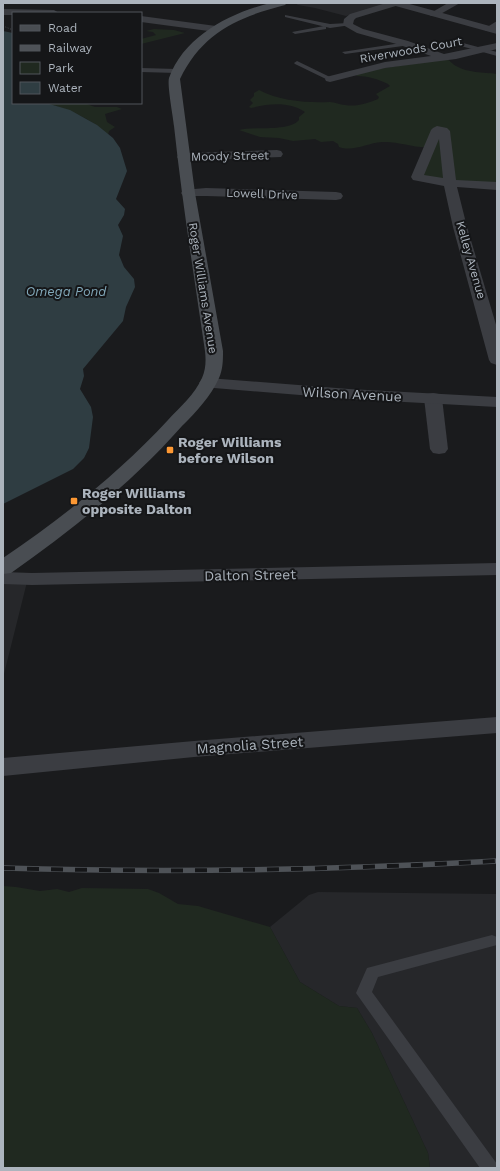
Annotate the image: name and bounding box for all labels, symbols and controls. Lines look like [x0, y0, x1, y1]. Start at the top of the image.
legend [12, 12, 142, 104]
text: Road [48, 21, 77, 35]
street label: Riverwoods Court [359, 34, 463, 66]
text: Railway [48, 41, 93, 55]
text: Park [48, 61, 74, 75]
text: Water [48, 81, 83, 95]
street label: Moody Street [191, 148, 269, 164]
street label: Lowell Drive [226, 186, 298, 202]
street label: Kelley Avenue [453, 220, 489, 301]
street label: Roger Williams Avenue [186, 221, 220, 355]
water label: Omega Pond [26, 284, 107, 299]
street label: Wilson Avenue [302, 383, 402, 405]
place label: Roger Williams before Wilson [178, 434, 282, 466]
marker: Roger Williams before Wilson [165, 445, 175, 455]
place label: Roger Williams opposite Dalton [82, 485, 192, 517]
marker: Roger Williams opposite Dalton [69, 496, 79, 506]
street label: Dalton Street [204, 566, 296, 584]
street label: Magnolia Street [196, 733, 304, 757]

